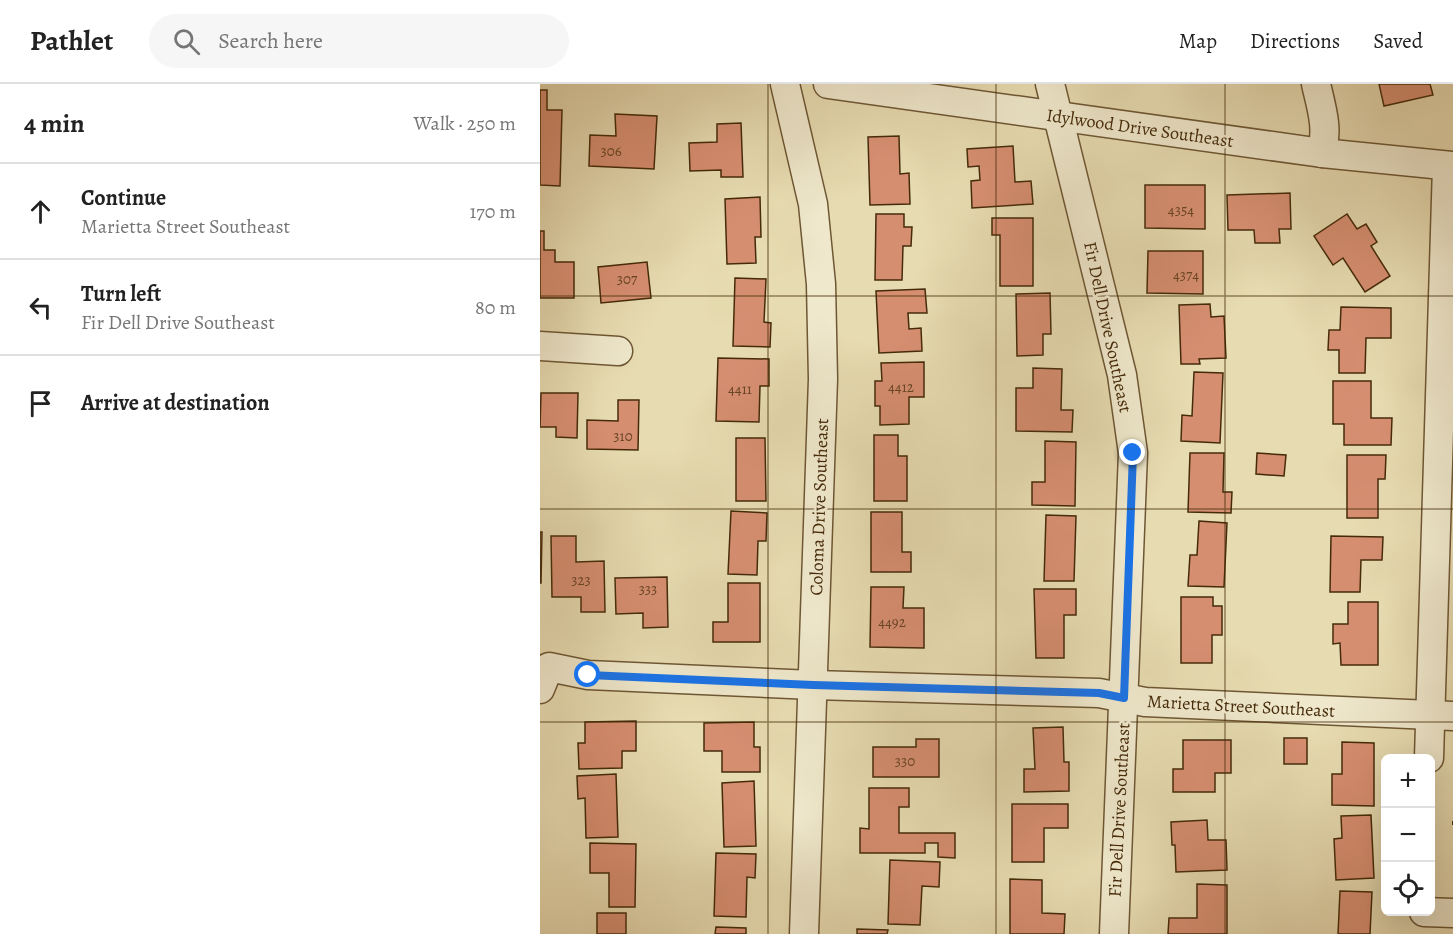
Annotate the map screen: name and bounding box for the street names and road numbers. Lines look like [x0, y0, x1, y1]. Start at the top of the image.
street label: Idylwood Drive Southeast [1045, 103, 1235, 153]
street label: Fir Dell Drive Southeast [1078, 239, 1138, 415]
street label: Coloma Drive Southeast [804, 418, 834, 596]
street label: Marietta Street Southeast [1146, 689, 1336, 723]
street label: Fir Dell Drive Southeast [1102, 722, 1136, 898]

